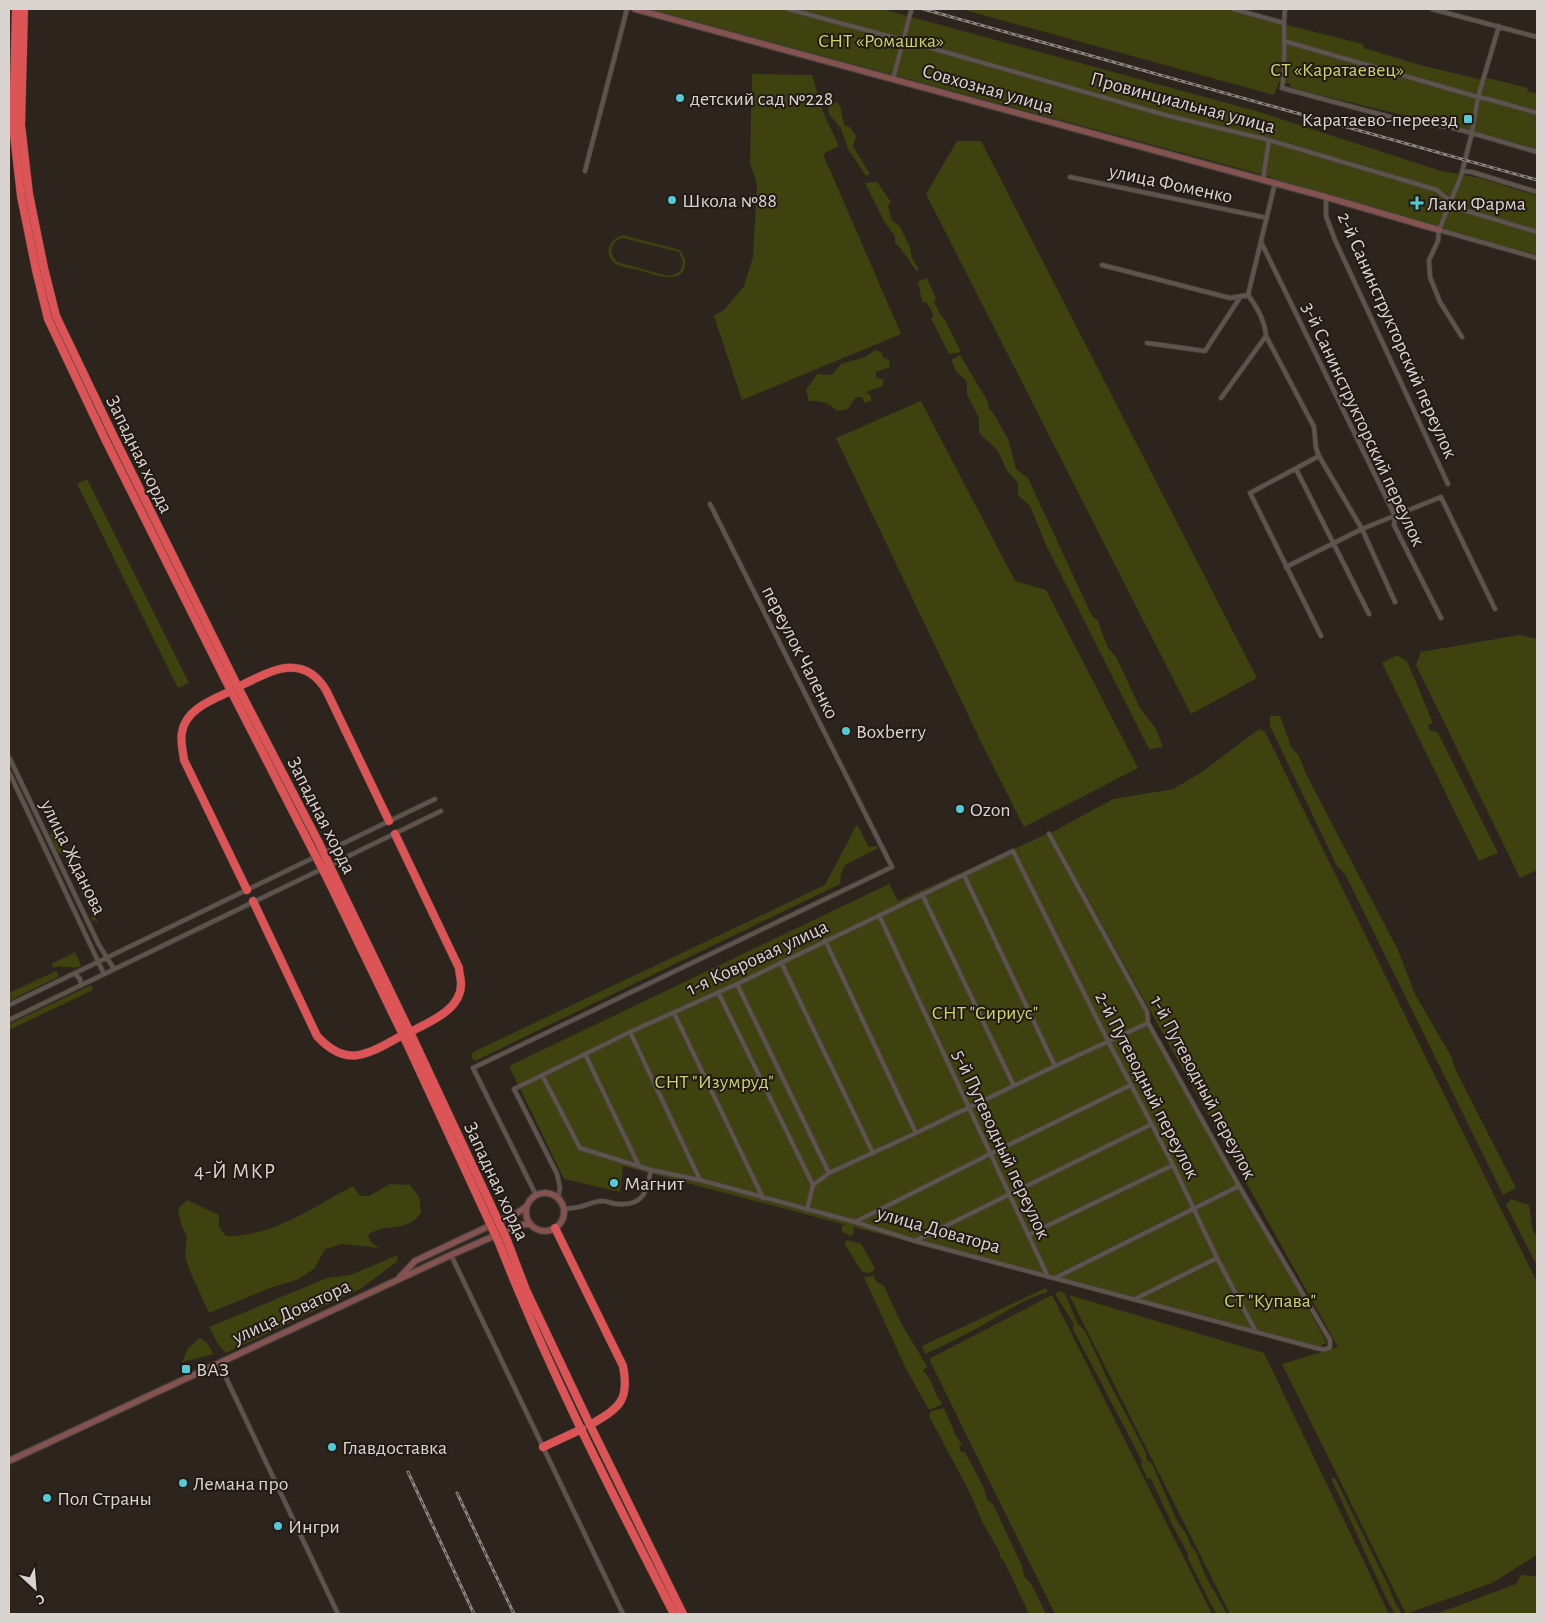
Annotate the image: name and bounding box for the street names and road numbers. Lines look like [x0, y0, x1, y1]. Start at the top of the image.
street label: Совхозная улица [920, 61, 1056, 117]
street label: Провинциальная улица [1088, 69, 1277, 137]
street label: улица Фоменко [1106, 161, 1234, 207]
street label: 2-й Санинструкторский переулок [1334, 209, 1461, 461]
street label: 3-й Санинструкторский переулок [1298, 300, 1428, 549]
street label: Западная хорда [102, 392, 176, 516]
street label: переулок Чаленко [758, 583, 842, 722]
street label: Западная хорда [283, 754, 359, 877]
street label: улица Жданова [36, 796, 110, 918]
street label: 1-я Ковровая улица [684, 916, 831, 999]
street label: 2-й Путеводный переулок [1091, 989, 1203, 1182]
street label: 1-й Путеводный переулок [1146, 992, 1260, 1182]
street label: 5-й Путеводный переулок [949, 1047, 1054, 1242]
street label: Западная хорда [460, 1119, 532, 1244]
street label: улица Доватора [874, 1203, 1003, 1257]
street label: улица Доватора [229, 1276, 353, 1348]

